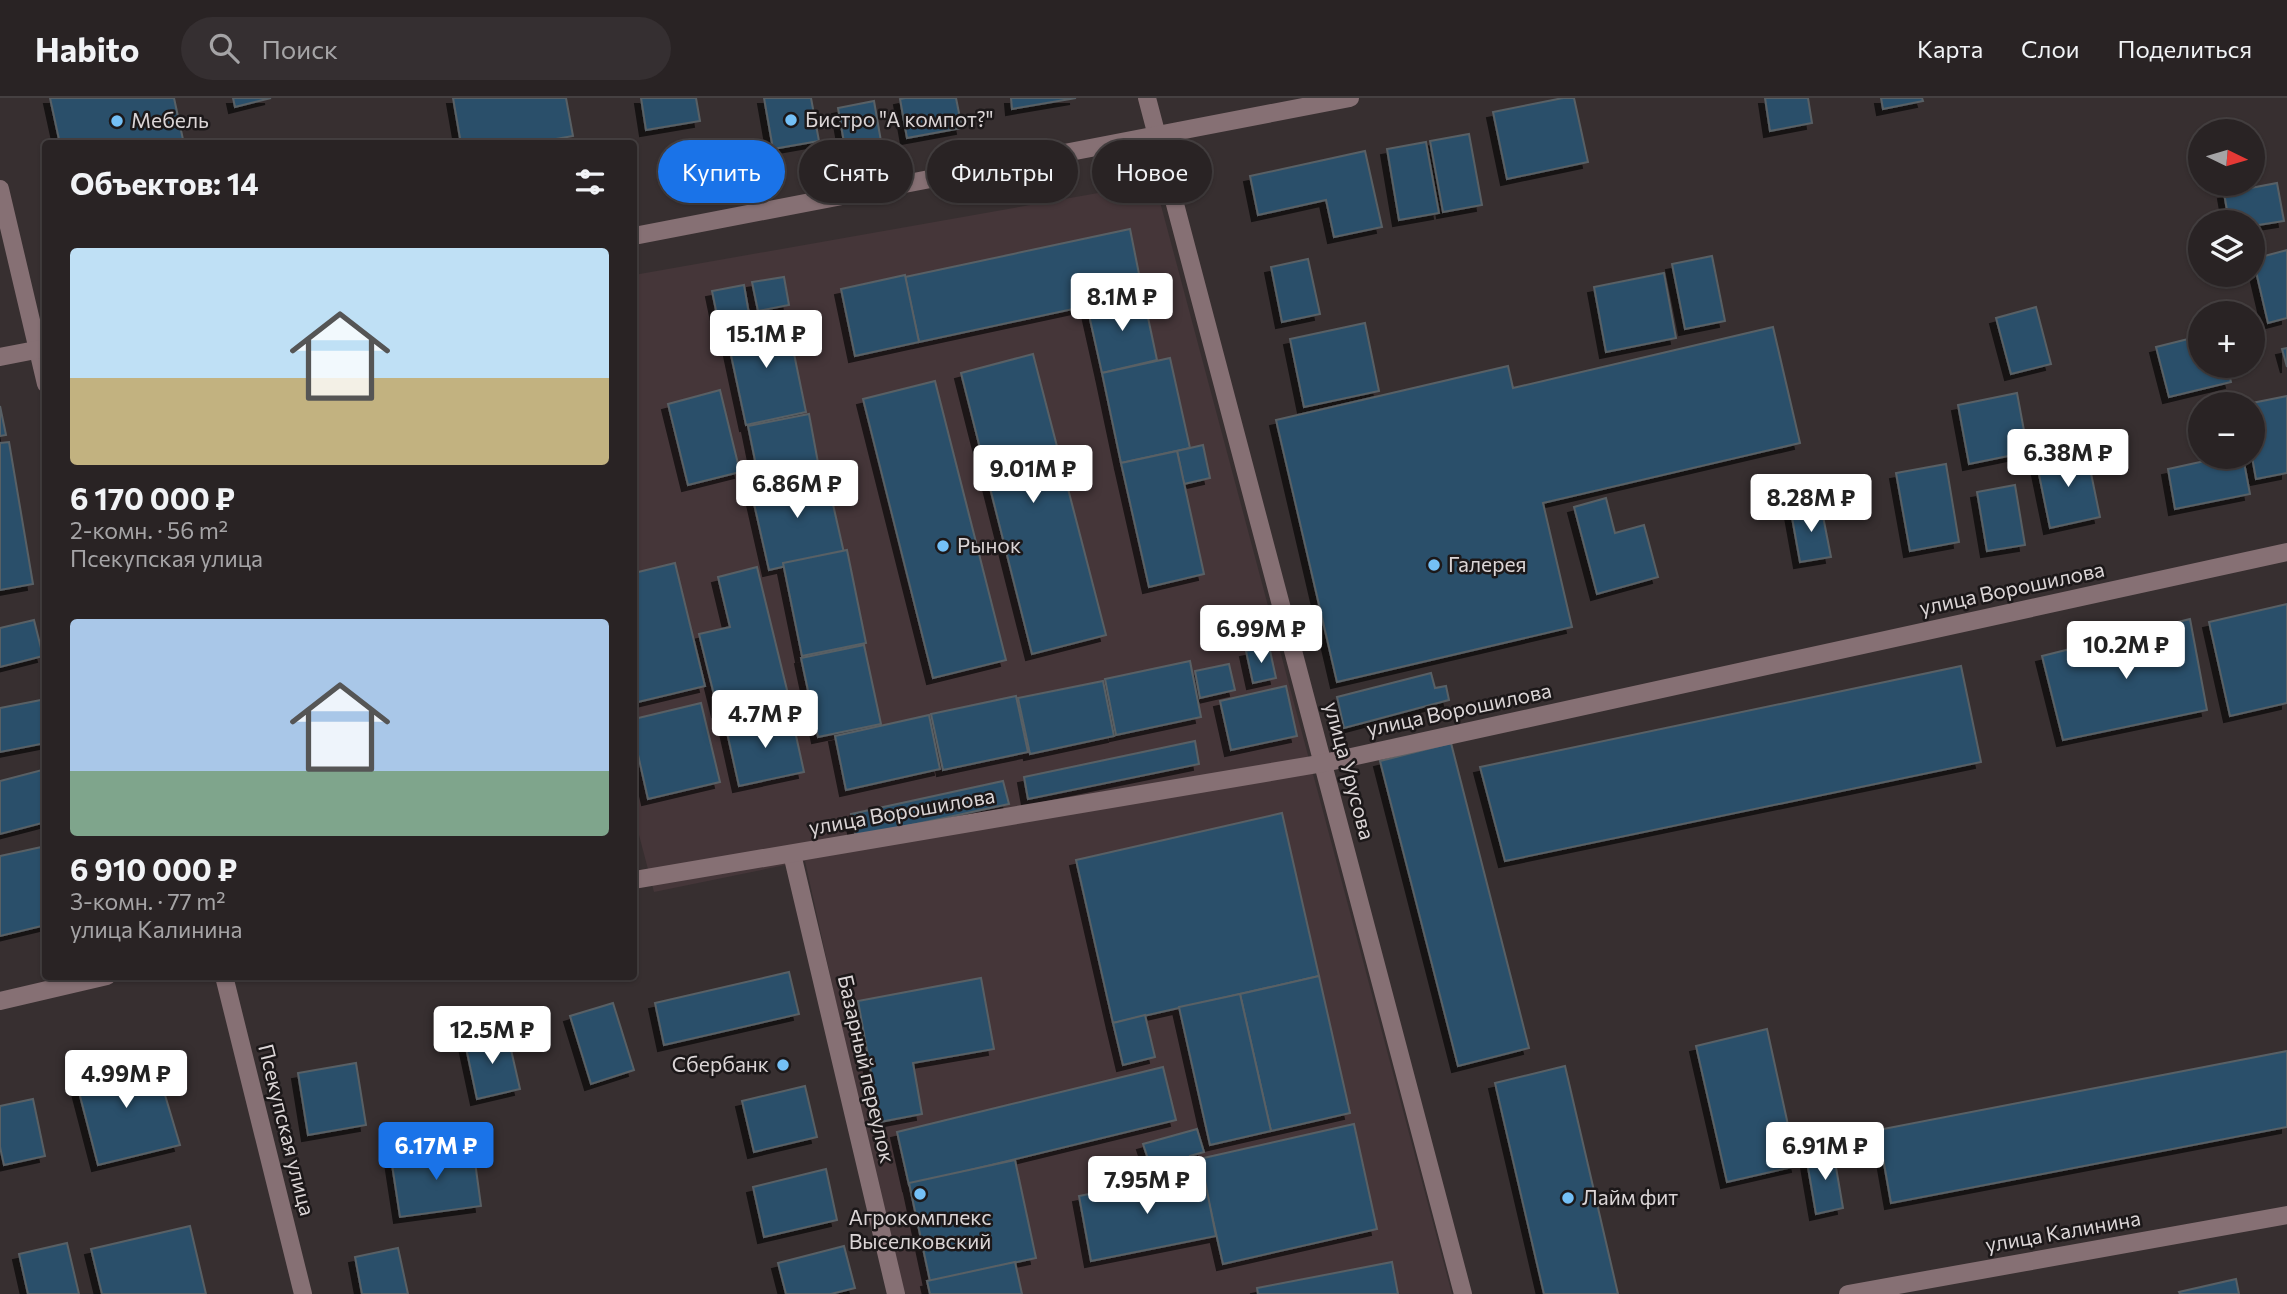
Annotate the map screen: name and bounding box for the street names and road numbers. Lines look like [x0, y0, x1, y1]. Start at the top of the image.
street label: улица Ворошилова [1917, 556, 2107, 619]
street label: улица Ворошилова [1364, 677, 1554, 740]
street label: улица Урусова [1320, 699, 1381, 842]
street label: улица Ворошилова [807, 782, 997, 839]
street label: Базарный переулок [834, 972, 901, 1165]
street label: Псекупская улица [254, 1041, 321, 1218]
street label: улица Калинина [1983, 1205, 2142, 1257]

